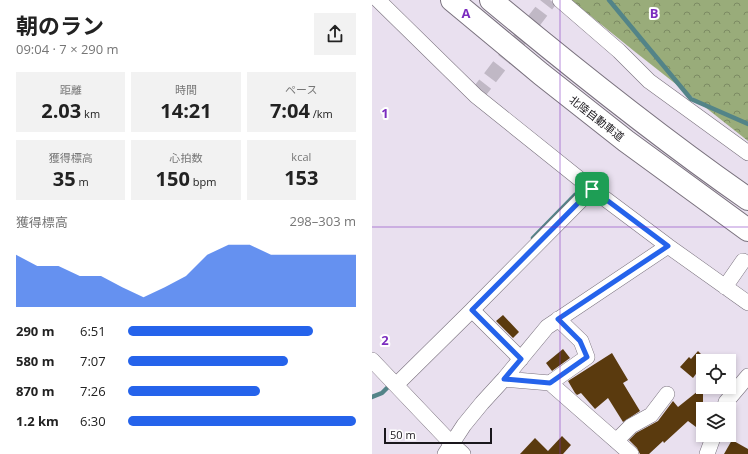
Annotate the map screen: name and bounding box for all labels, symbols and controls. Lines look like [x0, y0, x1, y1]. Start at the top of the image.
text: A [462, 4, 471, 22]
text: B [650, 4, 659, 22]
text: 朝のラン [16, 10, 104, 40]
button: share [314, 13, 356, 55]
text: 09:04 · 7 × 290 m [16, 40, 119, 58]
text: 距離 [60, 82, 82, 97]
text: 時間 [175, 82, 197, 97]
text: ペース [285, 82, 318, 97]
street label: 北陸自動車道 [566, 92, 628, 144]
text: 2.03 [41, 97, 81, 124]
text: 14:21 [160, 97, 212, 124]
text: 7:04 [270, 97, 310, 124]
text: 1 [381, 104, 389, 122]
text: km [81, 106, 100, 121]
text: /km [310, 106, 333, 121]
text: kcal [291, 149, 311, 164]
text: 獲得標高 [49, 150, 93, 165]
text: 心拍数 [169, 150, 202, 165]
text: 153 [284, 164, 318, 191]
text: 35 [53, 165, 76, 192]
text: 150 [156, 165, 190, 192]
pin [575, 172, 609, 206]
text: m [76, 174, 89, 189]
text: bpm [190, 174, 216, 189]
icon: arrive [581, 178, 603, 200]
text: 298–303 m [289, 212, 356, 230]
text: 獲得標高 [16, 213, 68, 231]
text: 290 m [16, 322, 54, 340]
text: 6:51 [80, 322, 106, 340]
text: 2 [381, 331, 389, 349]
text: 580 m [16, 352, 54, 370]
text: 7:07 [80, 352, 106, 370]
map controls [696, 354, 736, 442]
button: locate [696, 354, 736, 394]
text: 870 m [16, 382, 54, 400]
text: 7:26 [80, 382, 106, 400]
button: layers [696, 402, 736, 442]
text: 1.2 km [16, 412, 59, 430]
text: 6:30 [80, 412, 106, 430]
scale bar [384, 426, 492, 445]
text: 50 m [390, 427, 416, 442]

